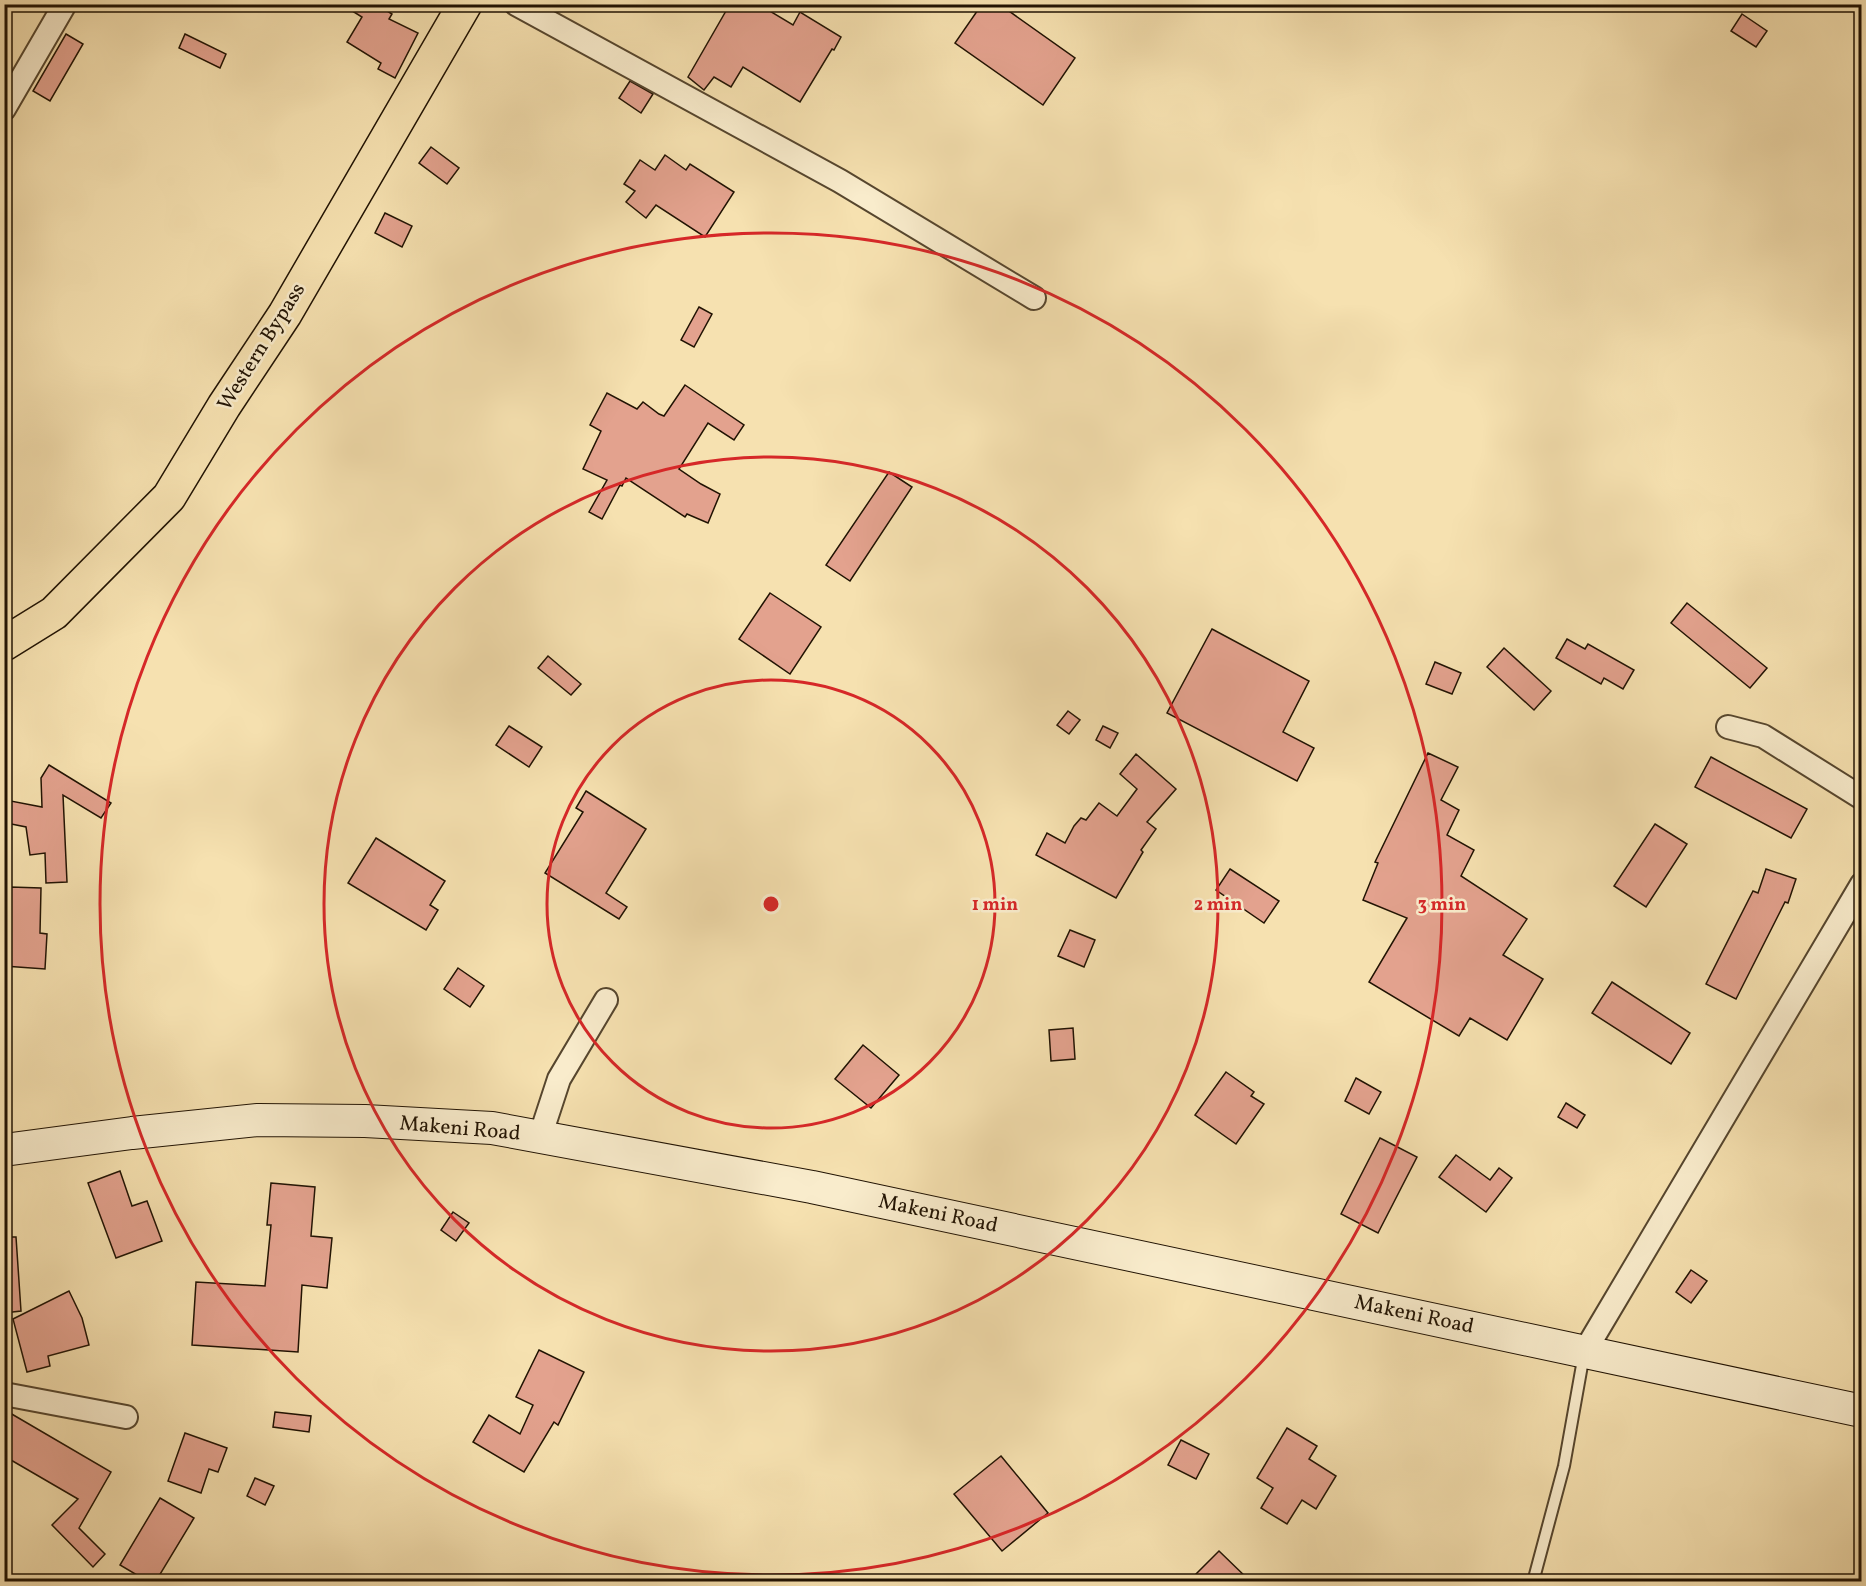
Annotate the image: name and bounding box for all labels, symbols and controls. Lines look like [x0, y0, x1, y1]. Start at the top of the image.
street label: Western Bypass [211, 277, 313, 417]
text: 1 min [972, 893, 1018, 918]
text: 2 min [1194, 893, 1242, 918]
text: 3 min [1418, 893, 1466, 918]
centre of rings [761, 894, 781, 914]
street label: Makeni Road [398, 1109, 522, 1149]
street label: Makeni Road [876, 1187, 1000, 1241]
street label: Makeni Road [1352, 1288, 1476, 1342]

